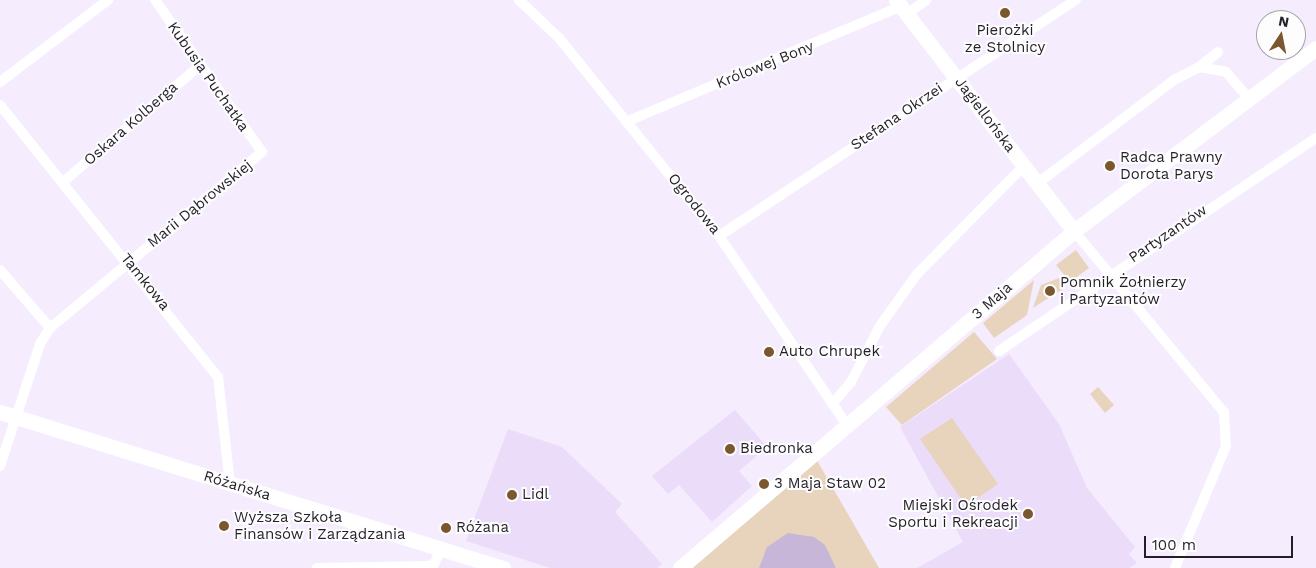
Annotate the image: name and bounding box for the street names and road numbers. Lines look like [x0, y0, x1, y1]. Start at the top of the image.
street label: Kubusia Puchatka [163, 18, 253, 136]
street label: Królowej Bony [714, 37, 816, 93]
street label: Jagiellońska [951, 74, 1019, 156]
street label: Oskara Kolberga [80, 78, 182, 170]
street label: Stefana Okrzei [847, 79, 947, 155]
street label: Marii Dąbrowskiej [144, 156, 256, 252]
street label: Ogrodowa [664, 170, 724, 238]
street label: Partyzantów [1125, 201, 1211, 267]
street label: Tamkowa [117, 250, 173, 314]
street label: 3 Maja [968, 279, 1016, 323]
street label: Różańska [201, 467, 273, 505]

